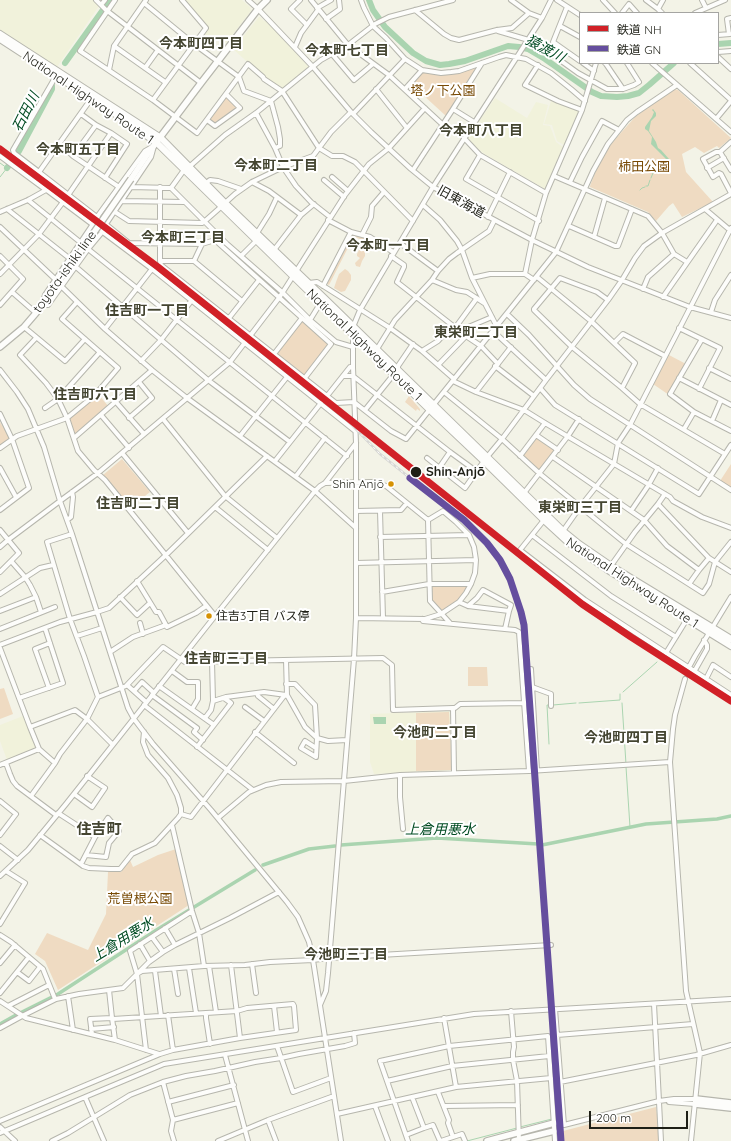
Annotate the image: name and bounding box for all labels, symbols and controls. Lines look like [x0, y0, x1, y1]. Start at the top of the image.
legend [579, 12, 719, 64]
text: 鉄道 NH [617, 22, 662, 37]
water label: 猿渡川 [523, 32, 567, 66]
district label: 今本町四丁目 [159, 36, 243, 52]
text: 鉄道 GN [617, 42, 661, 57]
district label: 今本町七丁目 [305, 43, 389, 59]
street label: National Highway Route 1 [20, 48, 156, 148]
park label: 塔ノ下公園 [411, 83, 475, 99]
water label: 石田川 [9, 89, 43, 135]
district label: 今本町八丁目 [439, 123, 523, 139]
district label: 今本町五丁目 [36, 142, 120, 158]
district label: 今本町二丁目 [234, 158, 318, 174]
park label: 柿田公園 [618, 159, 670, 175]
street label: 旧東海道 [434, 183, 488, 221]
street label: toyota-ishiki line [30, 228, 100, 316]
district label: 今本町三丁目 [141, 230, 225, 246]
district label: 今本町一丁目 [346, 238, 430, 254]
street label: National Highway Route 1 [303, 286, 425, 404]
district label: 住吉町一丁目 [105, 303, 189, 319]
district label: 東栄町二丁目 [434, 325, 518, 341]
district label: 住吉町六丁目 [53, 387, 137, 403]
place label: Shin-Anjō [426, 464, 485, 480]
marker: Shin-Anjō [409, 465, 423, 479]
place label: Shin Anjō [332, 477, 384, 491]
marker: Shin Anjō [386, 479, 396, 489]
district label: 住吉町二丁目 [96, 496, 180, 512]
district label: 東栄町三丁目 [538, 500, 622, 516]
street label: National Highway Route 1 [563, 534, 701, 632]
place label: 住吉3丁目 バス停 [216, 609, 310, 623]
marker: 住吉3丁目 バス停 [204, 611, 214, 621]
district label: 住吉町三丁目 [184, 651, 268, 667]
district label: 今池町二丁目 [393, 725, 477, 741]
district label: 今池町四丁目 [584, 730, 668, 746]
district label: 住吉町 [77, 820, 121, 838]
water label: 上倉用悪水 [405, 822, 475, 838]
park label: 荒曽根公園 [108, 891, 172, 907]
water label: 上倉用悪水 [89, 914, 157, 966]
district label: 今池町三丁目 [304, 947, 388, 963]
scale bar [591, 1103, 690, 1129]
text: 200 m [596, 1110, 631, 1125]

